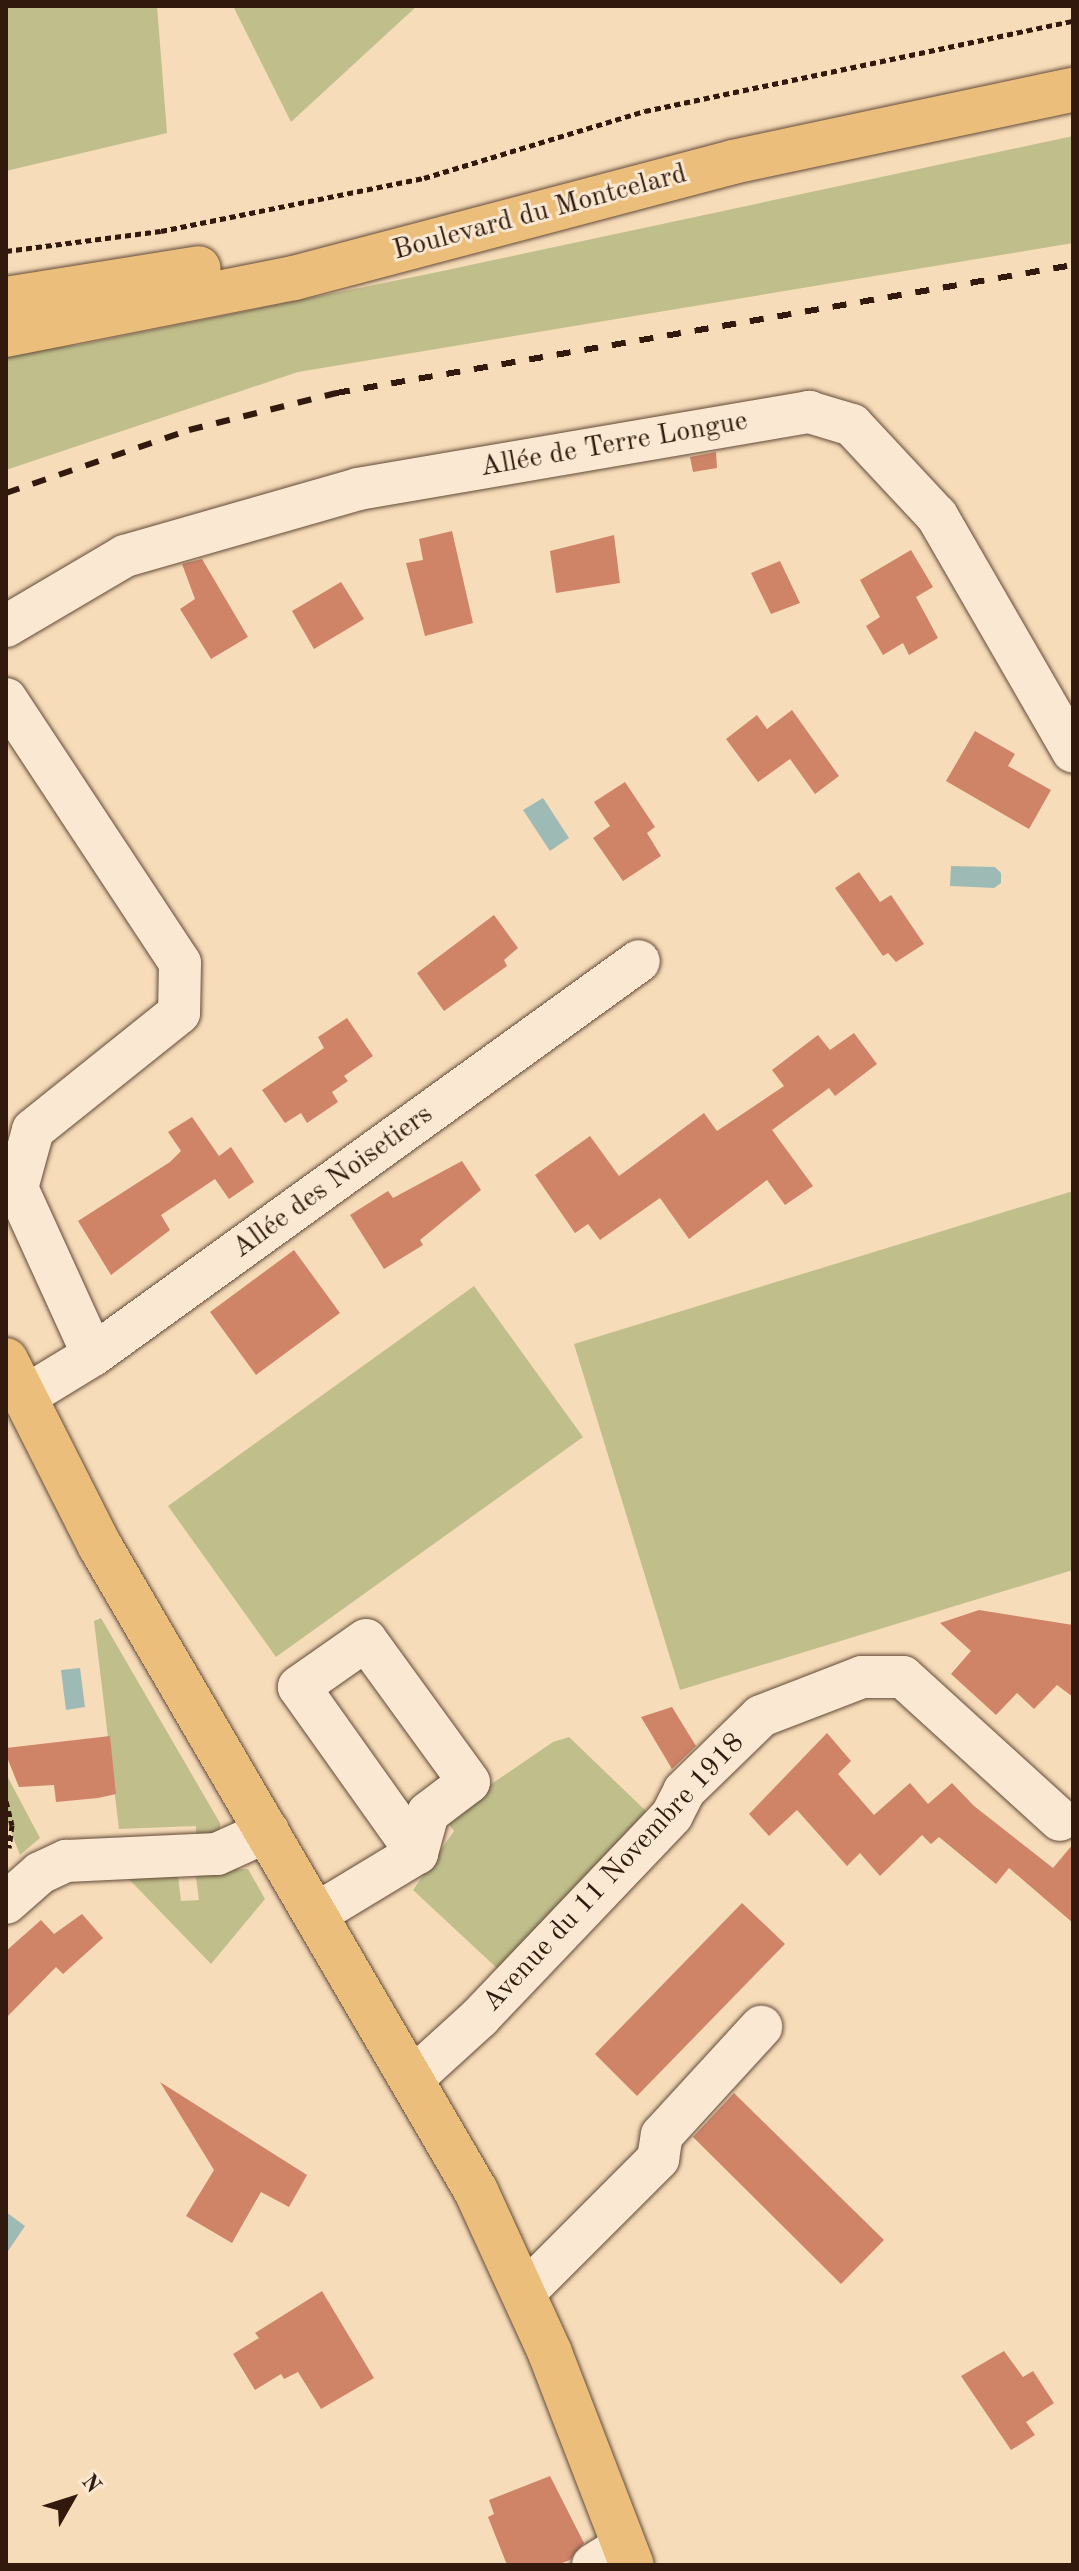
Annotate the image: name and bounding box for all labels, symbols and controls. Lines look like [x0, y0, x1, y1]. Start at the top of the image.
street label: Boulevard du Montcelard [390, 158, 690, 268]
street label: Allée de Terre Longue [478, 405, 750, 485]
street label: Allée des Noisetiers [226, 1098, 440, 1266]
street label: Avenue du 11 Novembre 1918 [476, 1727, 752, 2019]
north arrow [32, 2459, 112, 2539]
text: N [77, 2470, 104, 2497]

